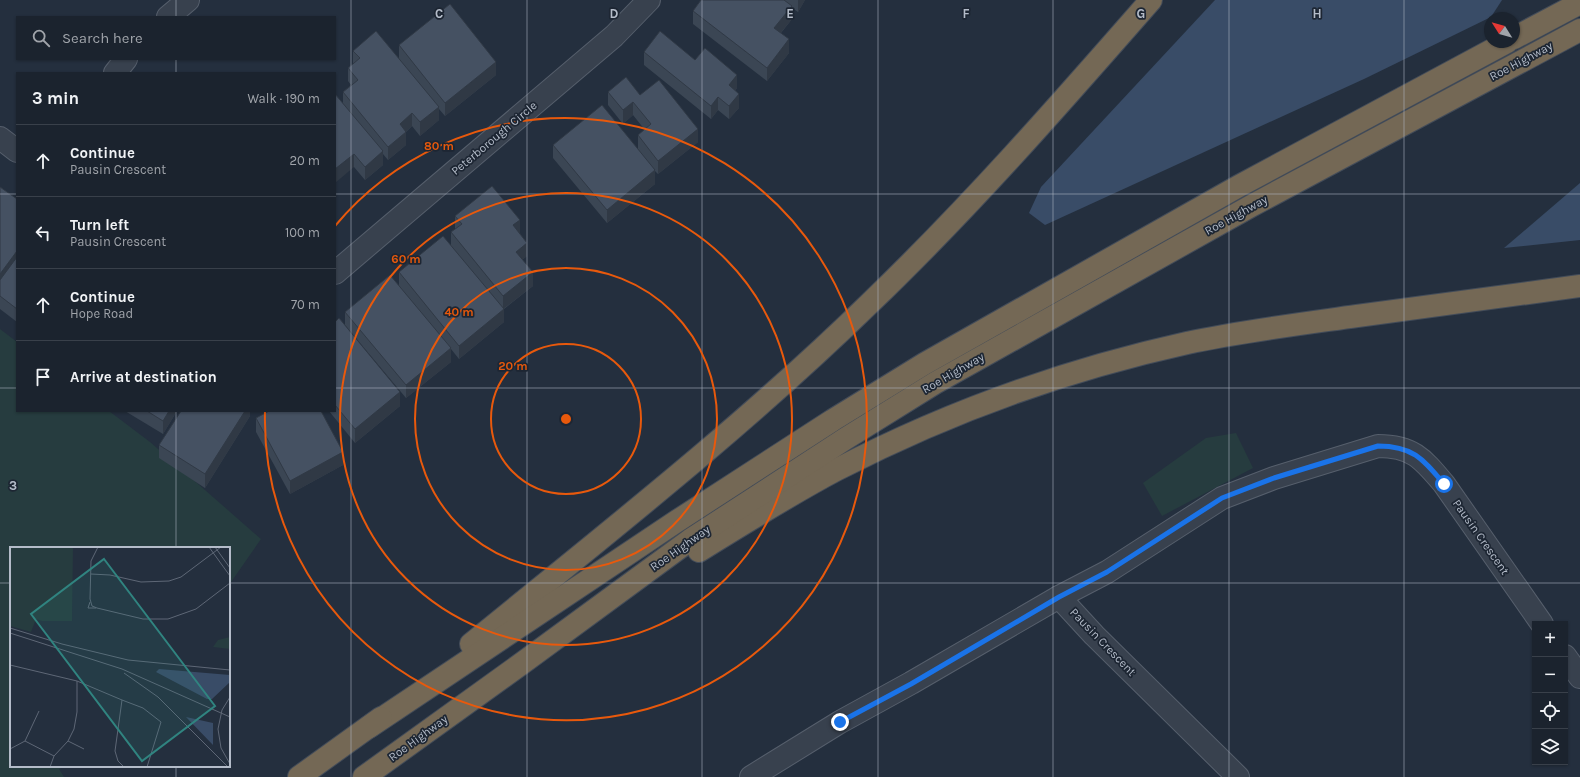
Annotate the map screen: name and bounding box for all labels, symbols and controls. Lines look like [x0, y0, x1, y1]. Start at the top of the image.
text: C [435, 6, 443, 21]
text: D [610, 6, 619, 21]
text: E [786, 6, 794, 21]
text: F [962, 6, 970, 21]
text: G [1137, 6, 1145, 21]
text: H [1312, 6, 1322, 21]
north arrow [1484, 12, 1520, 48]
search box [16, 16, 336, 60]
icon: search [30, 27, 52, 49]
text: Search here [62, 29, 143, 47]
street label: Roe Highway [1487, 38, 1555, 83]
text: 3 min [32, 88, 79, 108]
text: Walk · 190 m [247, 91, 320, 106]
street label: Peterborough Circle [448, 98, 540, 178]
text: 80 m [424, 139, 454, 153]
text: Continue [70, 144, 135, 162]
icon: ahead [32, 150, 54, 172]
text: 20 m [290, 153, 320, 168]
text: Pausin Crescent [70, 162, 166, 177]
street label: Roe Highway [1202, 192, 1270, 238]
text: Turn left [70, 216, 129, 234]
icon: left [32, 222, 54, 244]
text: 100 m [285, 225, 320, 240]
text: Pausin Crescent [70, 234, 166, 249]
text: 60 m [391, 252, 421, 266]
text: Continue [70, 288, 135, 306]
icon: ahead [32, 294, 54, 316]
text: 70 m [291, 297, 320, 312]
text: 40 m [444, 305, 474, 319]
text: Hope Road [70, 306, 133, 321]
street label: Roe Highway [919, 349, 987, 396]
text: 20 m [498, 359, 528, 373]
icon: arrive [32, 366, 54, 388]
text: Arrive at destination [70, 368, 217, 386]
centre of rings [559, 412, 573, 426]
route start [1435, 475, 1453, 493]
text: 3 [9, 478, 17, 493]
street label: Pausin Crescent [1450, 497, 1512, 578]
street label: Roe Highway [648, 522, 713, 574]
inset map [10, 547, 230, 767]
street label: Pausin Crescent [1067, 605, 1139, 679]
map controls [1532, 621, 1568, 765]
button: + [1532, 621, 1568, 657]
button: − [1532, 657, 1568, 693]
button: locate [1532, 693, 1568, 729]
street label: Roe Highway [386, 712, 451, 764]
route end [831, 713, 849, 731]
button: layers [1532, 729, 1568, 765]

